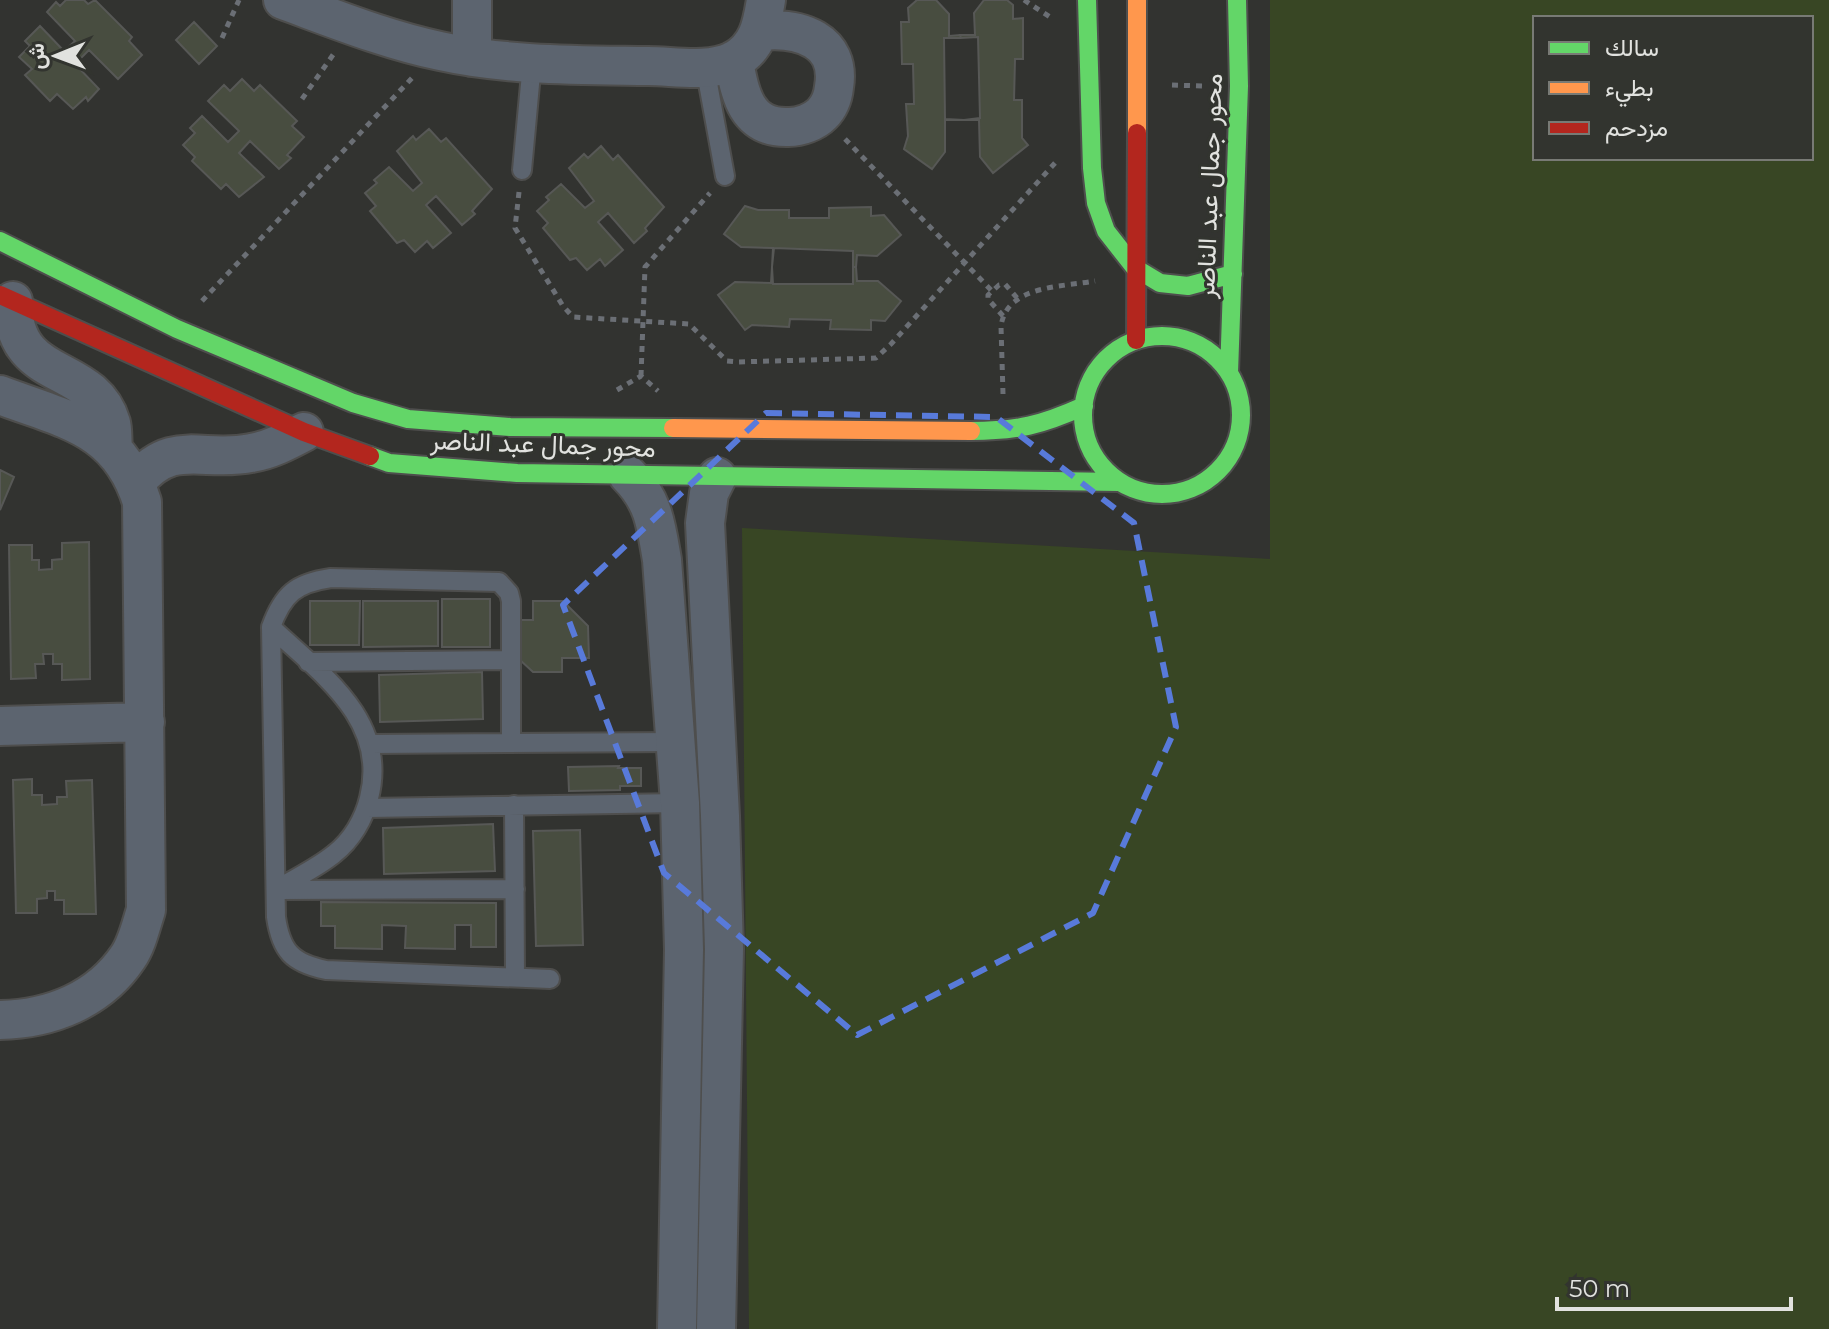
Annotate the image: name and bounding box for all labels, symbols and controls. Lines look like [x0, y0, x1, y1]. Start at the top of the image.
north arrow [16, 16, 96, 96]
legend [1533, 16, 1813, 160]
text: سالك [1605, 33, 1659, 62]
text: ش [23, 43, 50, 70]
street label: محور جمال عبد الناصر [1189, 73, 1229, 300]
text: بطيء [1605, 73, 1654, 107]
text: مزدحم [1605, 113, 1668, 144]
street label: محور جمال عبد الناصر [429, 424, 656, 464]
scale bar [1557, 1261, 1791, 1311]
text: 50 m [1569, 1274, 1630, 1303]

